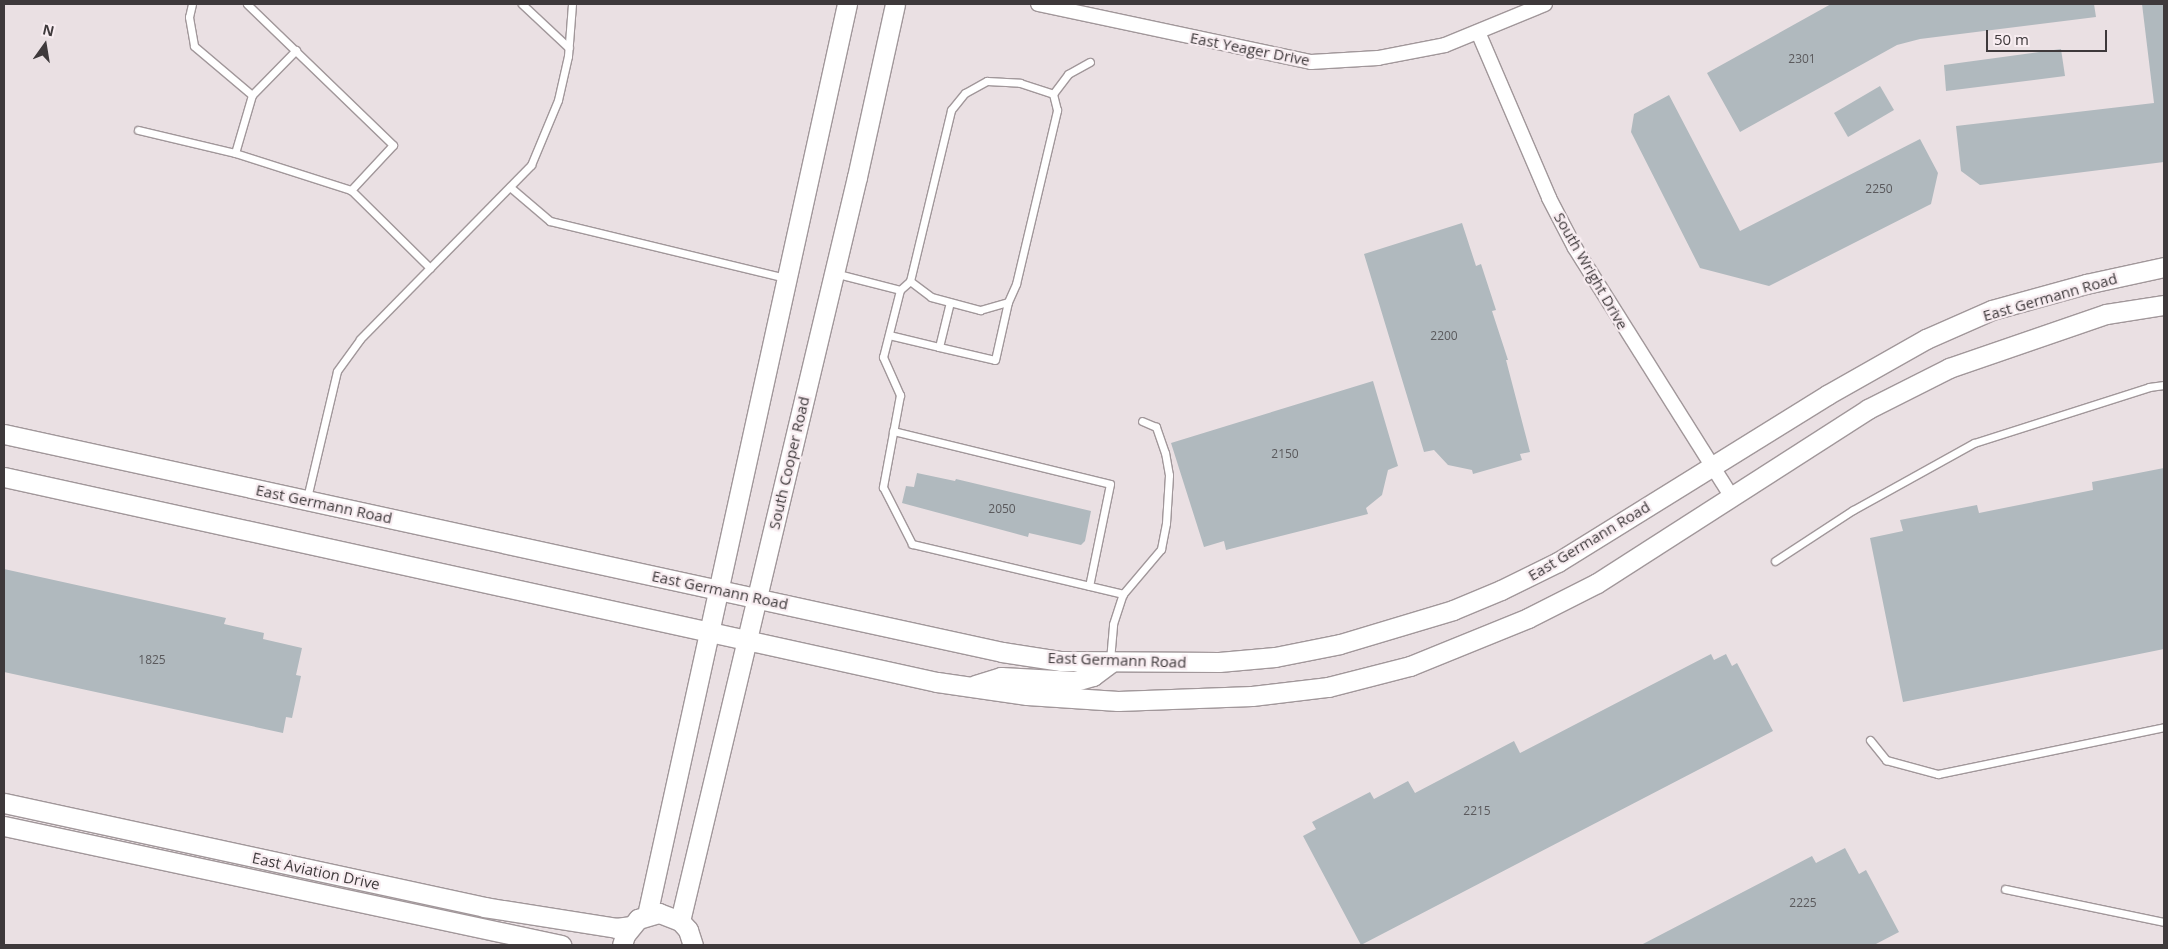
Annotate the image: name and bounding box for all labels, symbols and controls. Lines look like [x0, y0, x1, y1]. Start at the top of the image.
text: N [41, 19, 56, 40]
north arrow [20, 20, 70, 70]
scale bar [1988, 20, 2109, 52]
street label: East Yeager Drive [1189, 29, 1311, 69]
text: 50 m [1994, 29, 2029, 49]
house number: 2301 [1788, 52, 1816, 66]
house number: 2250 [1865, 182, 1893, 196]
street label: South Wright Drive [1550, 209, 1632, 333]
street label: East Germann Road [1981, 269, 2119, 325]
house number: 2200 [1430, 329, 1458, 343]
street label: South Cooper Road [765, 395, 813, 531]
house number: 2150 [1271, 447, 1299, 461]
street label: East Germann Road [254, 481, 394, 527]
street label: East Germann Road [1525, 498, 1653, 584]
house number: 2050 [988, 502, 1016, 516]
street label: East Germann Road [650, 567, 790, 613]
street label: East Germann Road [1047, 649, 1187, 671]
house number: 1825 [138, 653, 166, 667]
house number: 2215 [1463, 804, 1491, 818]
street label: East Aviation Drive [250, 849, 382, 893]
house number: 2225 [1789, 896, 1817, 910]

